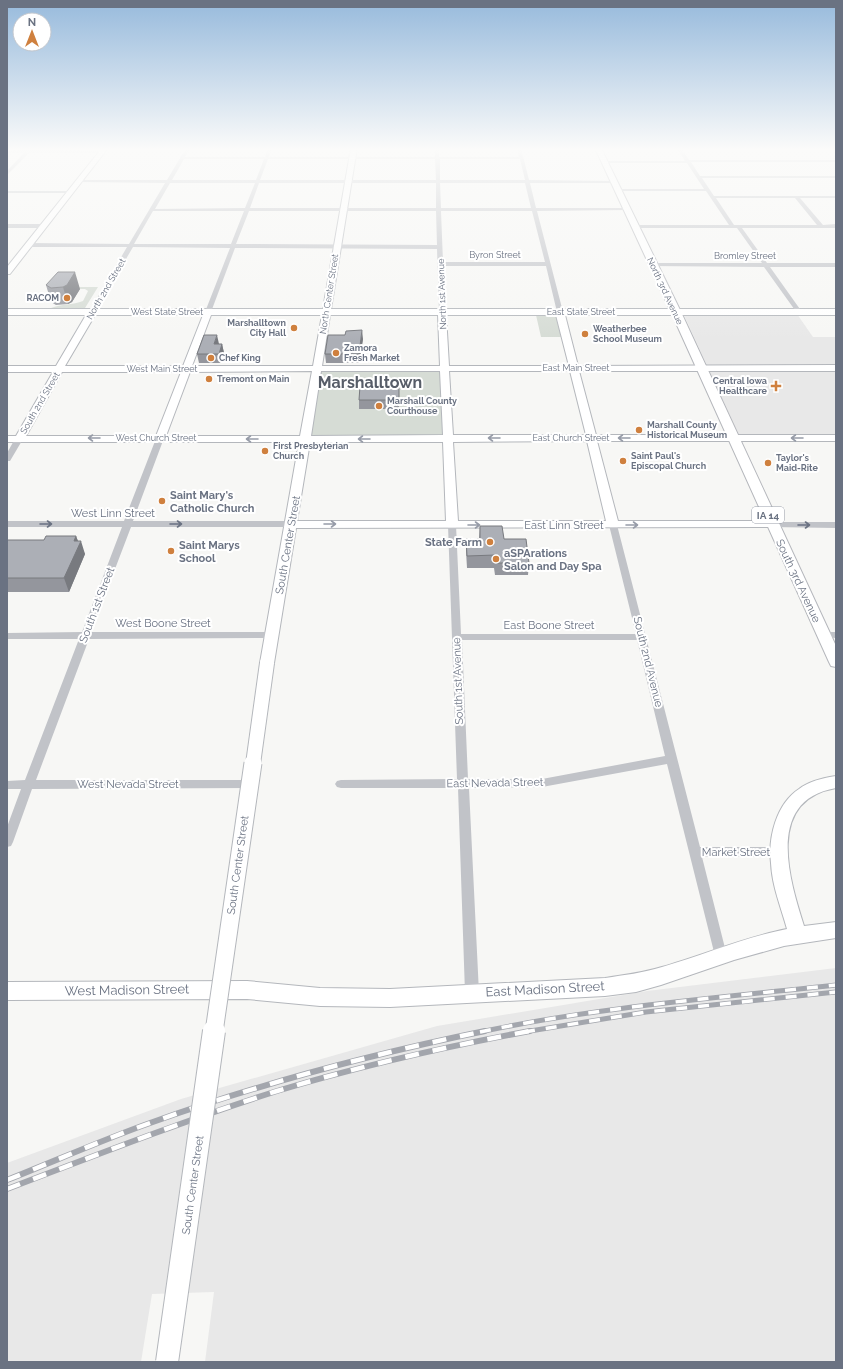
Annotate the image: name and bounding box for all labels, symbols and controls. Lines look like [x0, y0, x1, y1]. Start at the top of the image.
north arrow [12, 12, 52, 52]
text: N [28, 16, 36, 29]
street label: Byron Street [469, 250, 521, 260]
street label: Bromley Street [714, 251, 776, 261]
street label: North Center Street [318, 253, 340, 335]
street label: North 3rd Avenue [645, 256, 685, 327]
street label: North 2nd Street [84, 257, 128, 321]
street label: North 1st Avenue [436, 258, 448, 330]
place label: RACOM [27, 293, 59, 303]
marker: RACOM [62, 293, 72, 303]
street label: West State Street [131, 307, 203, 317]
street label: East State Street [547, 307, 615, 317]
place label: Marshalltown City Hall [227, 318, 286, 338]
marker: Marshalltown City Hall [289, 323, 299, 333]
place label: Weatherbee School Museum [593, 324, 662, 344]
marker: Weatherbee School Museum [580, 329, 590, 339]
place label: Zamora Fresh Market [344, 343, 400, 363]
marker: Zamora Fresh Market [331, 348, 341, 358]
marker: Chef King [206, 353, 216, 363]
place label: Chef King [219, 353, 261, 363]
street label: East Main Street [542, 363, 610, 373]
street label: West Main Street [127, 364, 197, 374]
street label: South 2nd Street [18, 370, 62, 436]
district label: Marshalltown [318, 373, 422, 392]
marker: Tremont on Main [204, 374, 214, 384]
place label: Tremont on Main [217, 374, 289, 384]
place label: Central Iowa Healthcare [713, 376, 768, 396]
marker: Central Iowa Healthcare [770, 380, 782, 392]
place label: Marshall County Courthouse [387, 396, 457, 416]
marker: Marshall County Courthouse [374, 401, 384, 411]
place label: Marshall County Historical Museum [647, 420, 727, 440]
marker: Marshall County Historical Museum [634, 425, 644, 435]
street label: West Church Street [116, 433, 196, 443]
street label: East Church Street [532, 433, 610, 443]
one-way arrow [88, 434, 101, 442]
one-way arrow [488, 434, 501, 442]
one-way arrow [618, 434, 631, 442]
one-way arrow [791, 434, 804, 442]
one-way arrow [246, 435, 259, 442]
one-way arrow [358, 435, 371, 443]
place label: First Presbyterian Church [273, 441, 349, 461]
marker: First Presbyterian Church [260, 446, 270, 456]
place label: Saint Paul's Episcopal Church [631, 451, 706, 471]
place label: Taylor's Maid-Rite [776, 453, 818, 473]
marker: Saint Paul's Episcopal Church [618, 456, 628, 466]
marker: Taylor's Maid-Rite [763, 458, 773, 468]
place label: Saint Mary's Catholic Church [170, 489, 255, 515]
street label: South Center Street [273, 494, 303, 595]
marker: Saint Mary's Catholic Church [157, 496, 167, 506]
street label: West Linn Street [71, 507, 155, 520]
road number: IA 14 [752, 507, 784, 523]
street label: East Linn Street [524, 519, 604, 532]
one-way arrow [39, 520, 52, 528]
one-way arrow [169, 520, 182, 528]
one-way arrow [323, 520, 336, 528]
one-way arrow [467, 521, 480, 529]
one-way arrow [625, 521, 638, 529]
one-way arrow [797, 521, 810, 529]
place label: State Farm [425, 536, 482, 549]
marker: State Farm [485, 537, 495, 547]
street label: South 3rd Avenue [773, 537, 823, 625]
place label: Saint Marys School [179, 539, 240, 565]
marker: Saint Marys School [166, 546, 176, 556]
place label: aSPArations Salon and Day Spa [504, 547, 601, 573]
marker: aSPArations Salon and Day Spa [491, 554, 501, 564]
street label: South 1st Street [77, 565, 117, 645]
street label: South 2nd Avenue [630, 615, 666, 709]
street label: West Boone Street [115, 617, 211, 630]
street label: East Boone Street [503, 619, 595, 632]
street label: South 1st Avenue [450, 637, 466, 725]
street label: East Nevada Street [446, 776, 544, 790]
street label: West Nevada Street [77, 778, 179, 791]
street label: South Center Street [225, 814, 251, 915]
street label: Market Street [702, 846, 770, 859]
street label: East Madison Street [485, 978, 606, 1000]
street label: West Madison Street [65, 981, 190, 999]
street label: South Center Street [180, 1134, 206, 1235]

